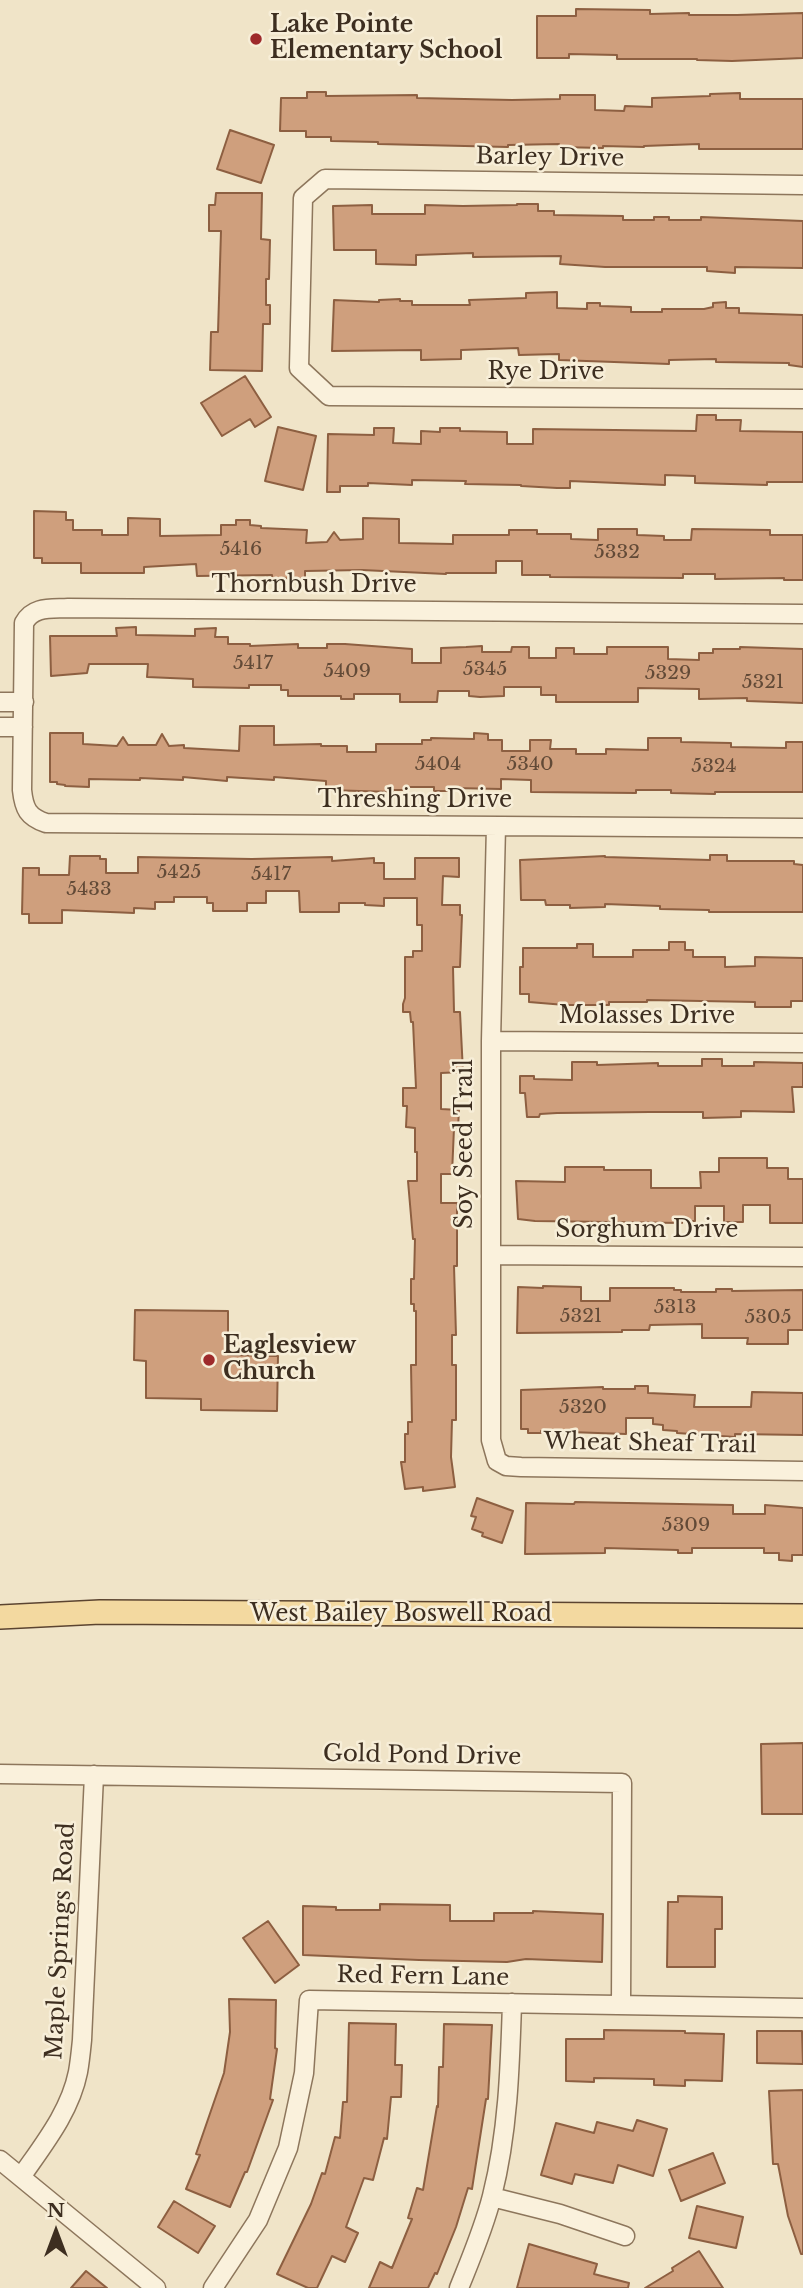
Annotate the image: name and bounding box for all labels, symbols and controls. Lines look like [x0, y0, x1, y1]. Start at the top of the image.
place label: Lake Pointe Elementary School [270, 12, 502, 66]
marker: Lake Pointe Elementary School [248, 31, 264, 47]
street label: Barley Drive [475, 143, 625, 173]
street label: Rye Drive [487, 359, 605, 387]
house number: 5416 [220, 539, 262, 561]
house number: 5332 [594, 542, 640, 564]
street label: Thornbush Drive [211, 572, 417, 600]
house number: 5417 [233, 653, 273, 675]
house number: 5345 [463, 659, 507, 681]
house number: 5409 [323, 661, 371, 683]
house number: 5329 [645, 663, 691, 685]
house number: 5321 [742, 672, 784, 694]
house number: 5404 [415, 754, 461, 776]
house number: 5340 [506, 754, 554, 776]
house number: 5324 [691, 756, 737, 778]
street label: Threshing Drive [318, 787, 512, 815]
house number: 5425 [157, 862, 201, 884]
house number: 5417 [251, 864, 291, 886]
house number: 5433 [66, 879, 112, 901]
street label: Molasses Drive [559, 1003, 735, 1031]
street label: Soy Seed Trail [452, 1059, 480, 1229]
street label: Sorghum Drive [556, 1217, 738, 1245]
house number: 5313 [654, 1297, 696, 1319]
house number: 5321 [560, 1306, 602, 1328]
house number: 5305 [745, 1307, 791, 1329]
place label: Eaglesview Church [223, 1333, 356, 1387]
marker: Eaglesview Church [201, 1352, 217, 1368]
house number: 5320 [559, 1397, 607, 1419]
street label: Wheat Sheaf Trail [543, 1428, 757, 1460]
house number: 5309 [662, 1515, 710, 1537]
street label: West Bailey Boswell Road [250, 1601, 552, 1629]
street label: Gold Pond Drive [323, 1740, 521, 1772]
street label: Maple Springs Road [41, 1822, 81, 2060]
street label: Red Fern Lane [336, 1962, 510, 1992]
north arrow [21, 2197, 91, 2267]
text: N [47, 2199, 65, 2222]

